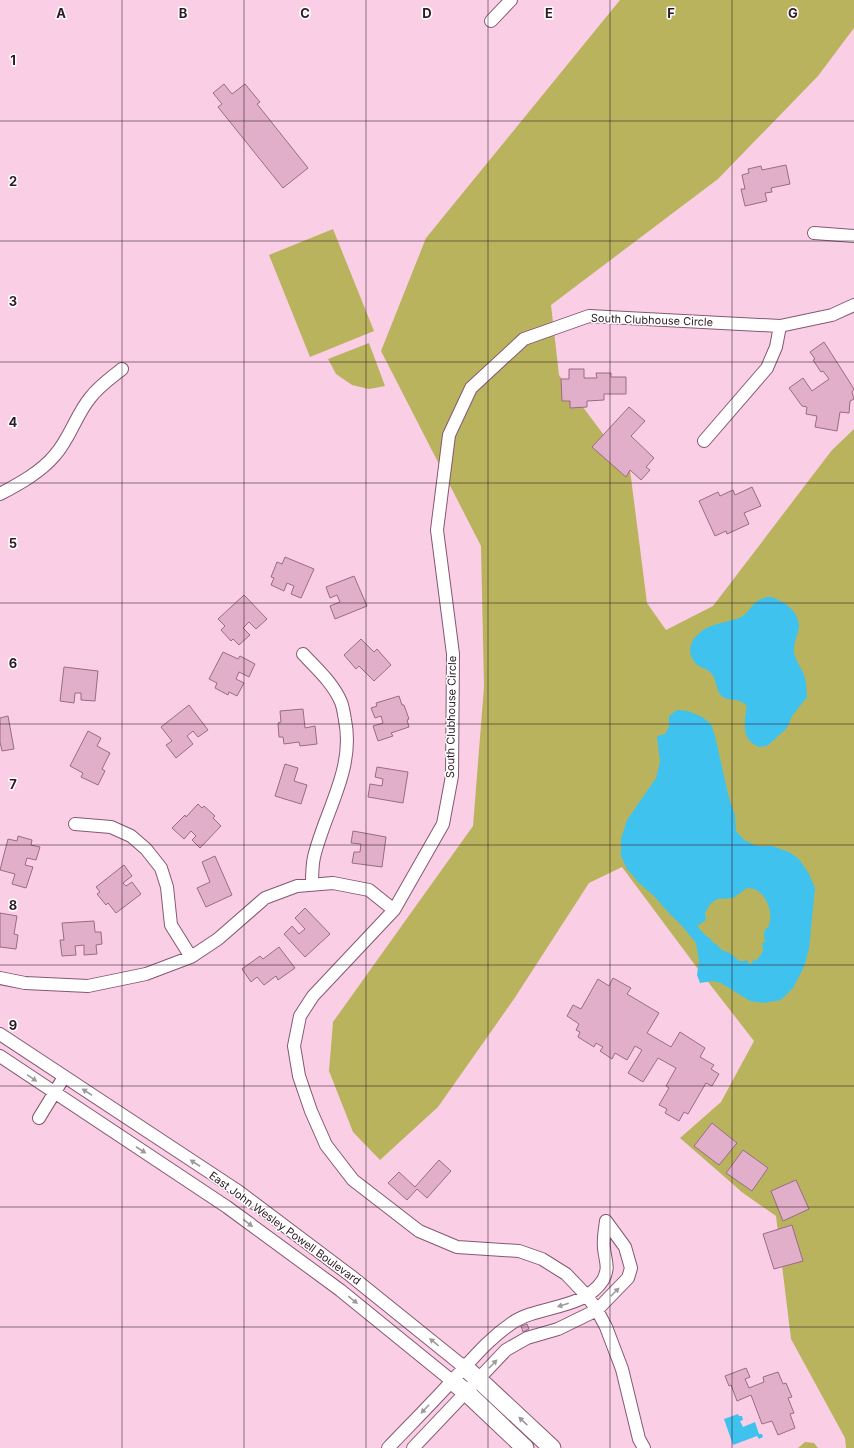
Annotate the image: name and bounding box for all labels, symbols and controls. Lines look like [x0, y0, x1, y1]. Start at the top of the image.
text: A [56, 5, 66, 21]
text: B [179, 5, 188, 21]
text: C [300, 5, 310, 21]
text: D [422, 5, 432, 21]
text: E [545, 5, 553, 21]
text: F [667, 5, 675, 21]
text: G [788, 5, 798, 21]
text: 1 [10, 52, 16, 68]
text: 2 [9, 173, 17, 189]
text: 3 [9, 293, 17, 309]
street label: South Clubhouse Circle [591, 311, 713, 329]
text: 4 [9, 414, 18, 430]
text: 5 [9, 535, 17, 551]
text: 6 [9, 655, 17, 671]
street label: South Clubhouse Circle [443, 656, 459, 778]
text: 7 [9, 776, 17, 792]
text: 8 [9, 897, 17, 913]
text: 9 [9, 1017, 17, 1033]
one-way arrow [27, 1074, 38, 1082]
one-way arrow [82, 1088, 92, 1096]
one-way arrow [136, 1146, 146, 1154]
one-way arrow [190, 1160, 201, 1167]
street label: East John Wesley Powell Boulevard [206, 1168, 364, 1288]
one-way arrow [243, 1218, 254, 1227]
one-way arrow [610, 1287, 620, 1297]
one-way arrow [347, 1296, 358, 1305]
one-way arrow [557, 1302, 569, 1308]
one-way arrow [428, 1338, 439, 1347]
one-way arrow [488, 1359, 497, 1369]
one-way arrow [420, 1404, 430, 1414]
one-way arrow [518, 1416, 528, 1426]

